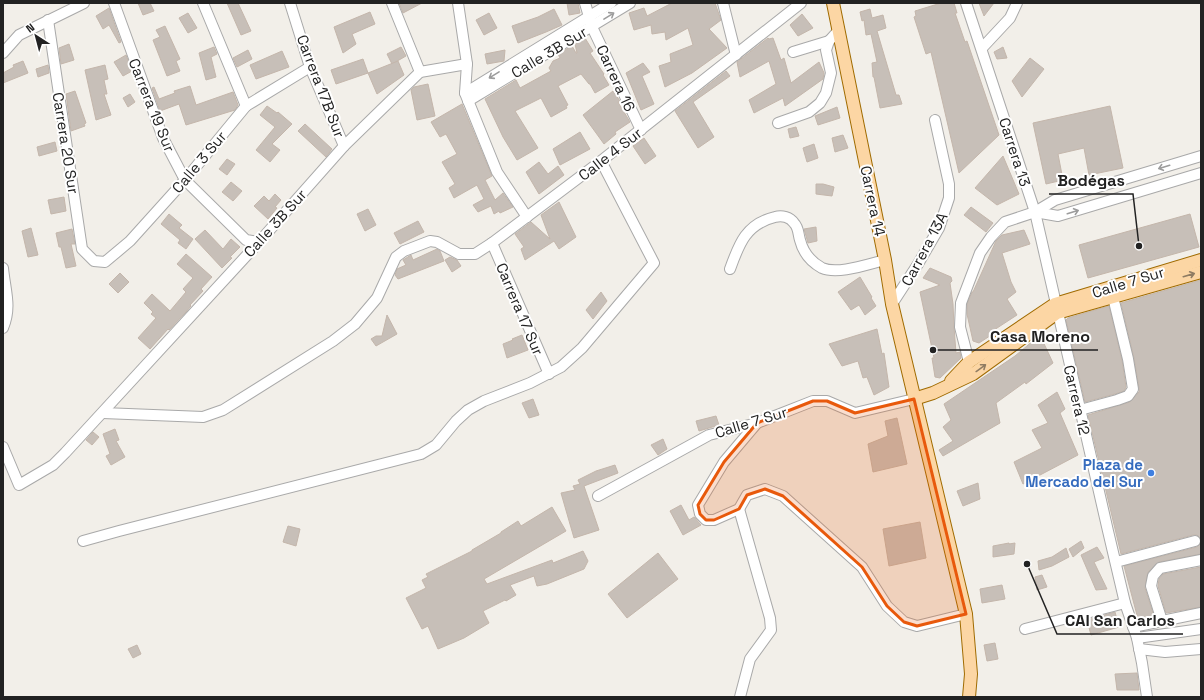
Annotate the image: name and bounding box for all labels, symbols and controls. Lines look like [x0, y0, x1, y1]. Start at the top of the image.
one-way arrow [603, 12, 614, 20]
north arrow [16, 16, 56, 56]
text: N [23, 20, 37, 36]
street label: Calle 3B Sur [508, 22, 591, 82]
street label: Carrera 17B Sur [293, 32, 349, 140]
street label: Carrera 16 [592, 42, 640, 114]
street label: Carrera 19 Sur [125, 55, 180, 155]
one-way arrow [489, 71, 500, 79]
street label: Carrera 20 Sur [49, 91, 83, 195]
street label: Carrera 13 [995, 115, 1035, 189]
street label: Calle 4 Sur [574, 123, 646, 185]
street label: Calle 3 Sur [168, 127, 231, 197]
street label: Carrera 14 [856, 164, 890, 238]
one-way arrow [1157, 164, 1170, 171]
callout: Bodégas [1049, 166, 1133, 194]
text: Bodégas [1057, 170, 1125, 191]
street label: Calle 3B Sur [239, 185, 311, 261]
street label: Carrera 13A [897, 208, 952, 289]
one-way arrow [1066, 208, 1079, 215]
street label: Carrera 17 Sur [492, 260, 548, 358]
street label: Calle 7 Sur [1090, 262, 1167, 302]
one-way arrow [1182, 271, 1195, 278]
callout: Casa Moreno [982, 322, 1098, 350]
text: Casa Moreno [990, 326, 1090, 347]
street label: Carrera 12 [1060, 363, 1094, 437]
one-way arrow [976, 364, 987, 372]
street label: Calle 7 Sur [713, 402, 790, 442]
place label: Plaza de Mercado del Sur [1025, 455, 1143, 491]
marker: Plaza de Mercado del Sur [1146, 468, 1156, 478]
callout: CAI San Carlos [1057, 606, 1183, 634]
text: CAI San Carlos [1065, 610, 1175, 631]

